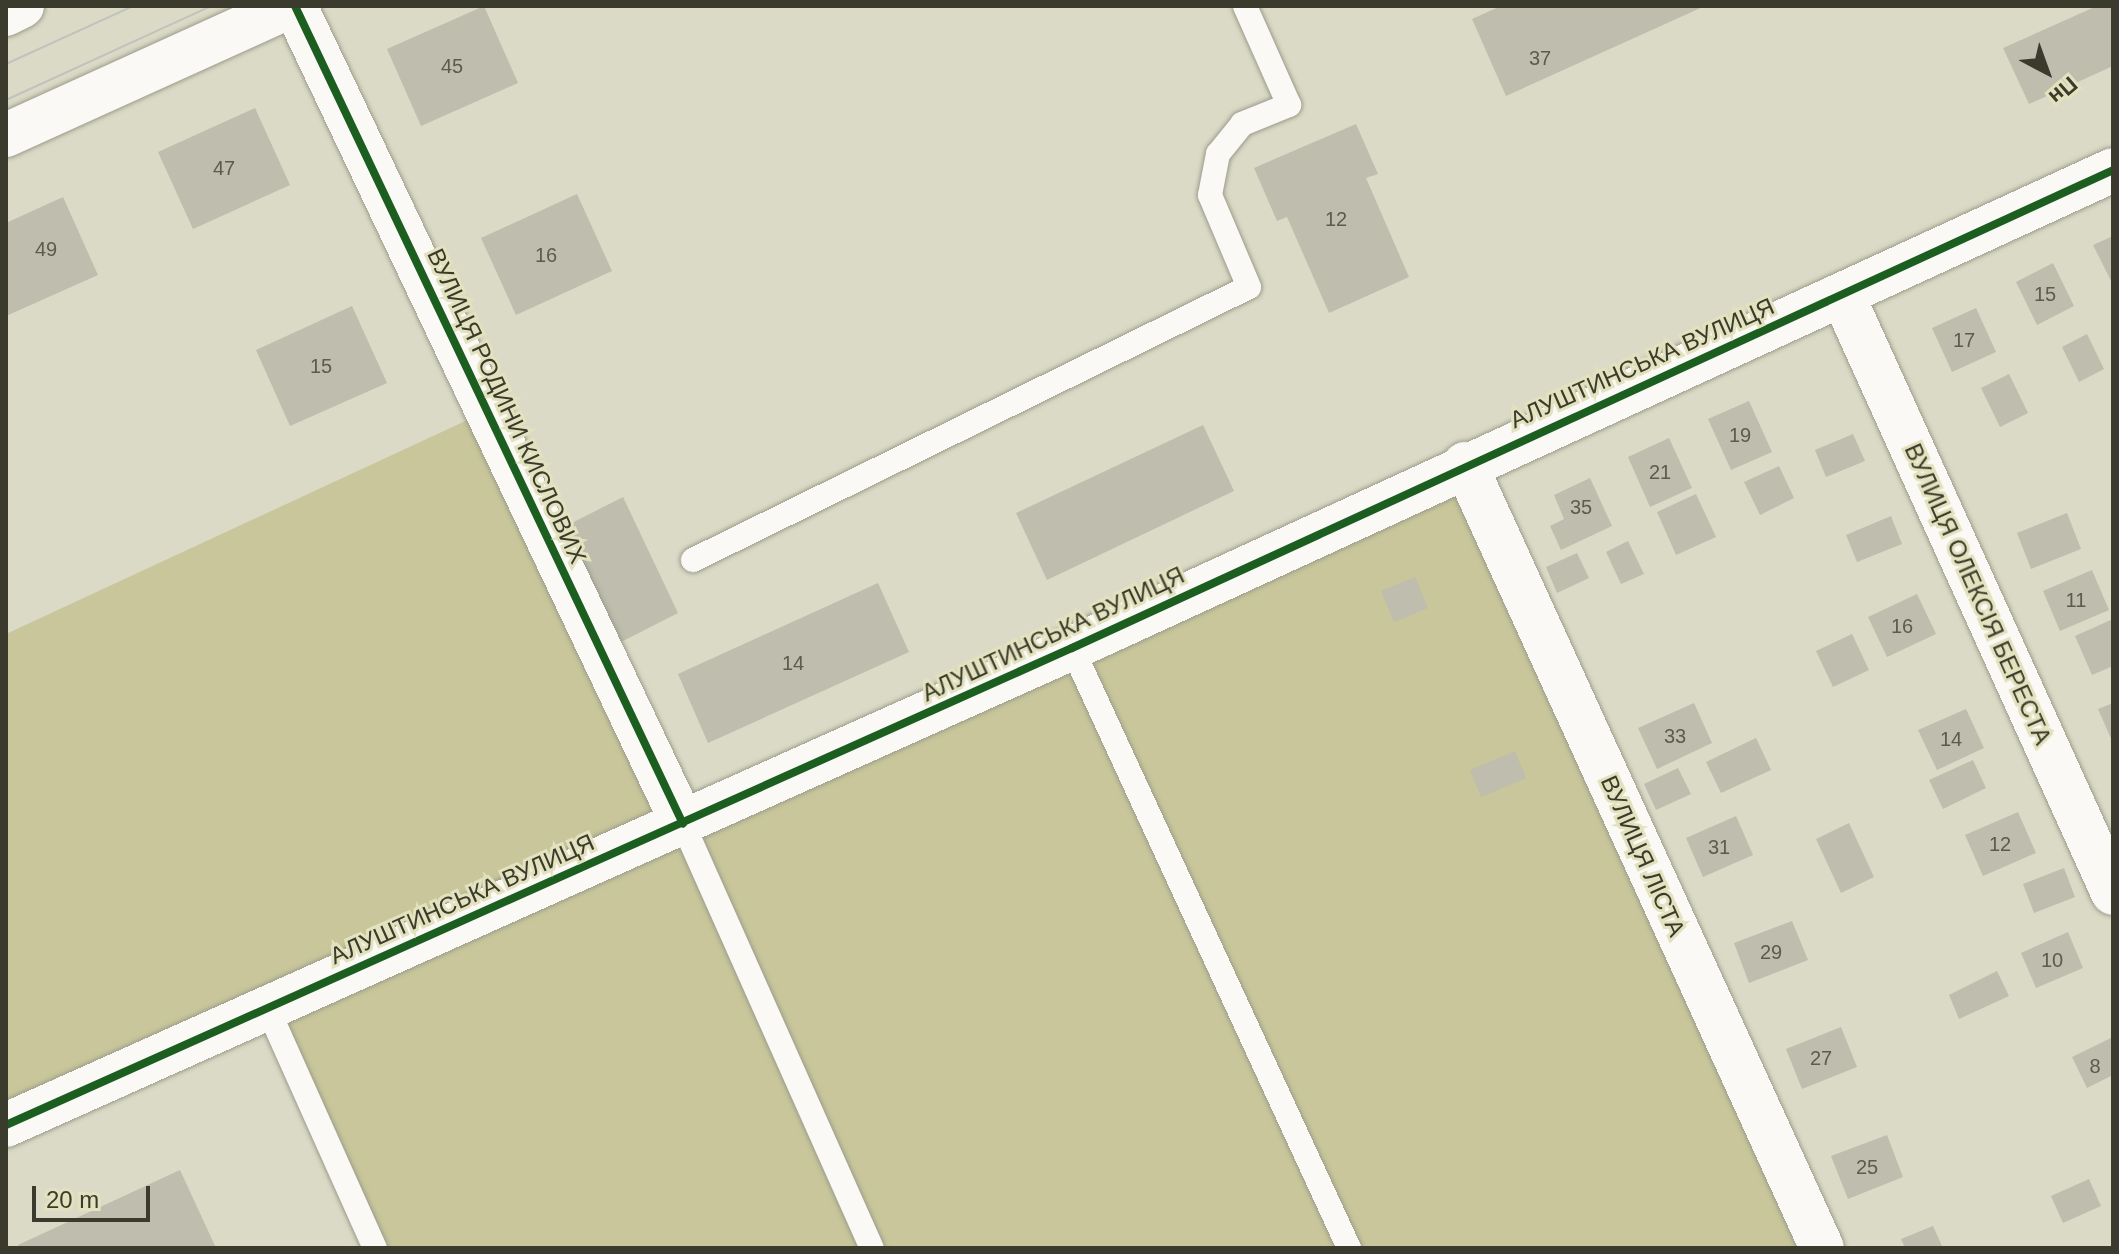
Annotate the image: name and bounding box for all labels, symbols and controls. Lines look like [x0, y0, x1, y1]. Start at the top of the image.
north arrow [2007, 32, 2087, 112]
house number: 37 [1529, 46, 1551, 70]
house number: 45 [441, 54, 463, 78]
text: Пн [2044, 72, 2082, 109]
house number: 47 [213, 156, 235, 180]
house number: 12 [1325, 207, 1347, 231]
house number: 49 [35, 237, 57, 261]
house number: 16 [535, 243, 557, 267]
street label: ВУЛИЦЯ РОДИНИ КИСЛОВИХ [421, 244, 593, 568]
house number: 15 [2034, 282, 2056, 306]
street label: АЛУШТИНСЬКА ВУЛИЦЯ [1505, 292, 1779, 434]
house number: 17 [1953, 328, 1975, 352]
house number: 15 [310, 354, 332, 378]
house number: 19 [1729, 423, 1751, 447]
street label: ВУЛИЦЯ ОЛЕКСІЯ БЕРЕСТА [1898, 439, 2058, 749]
house number: 21 [1649, 460, 1671, 484]
house number: 35 [1570, 495, 1592, 519]
street label: АЛУШТИНСЬКА ВУЛИЦЯ [917, 560, 1189, 708]
house number: 11 [2066, 588, 2086, 612]
house number: 16 [1891, 614, 1913, 638]
house number: 14 [782, 651, 804, 675]
house number: 33 [1664, 724, 1686, 748]
house number: 14 [1940, 727, 1962, 751]
street label: ВУЛИЦЯ ЛІСТА [1595, 771, 1691, 941]
street label: АЛУШТИНСЬКА ВУЛИЦЯ [325, 828, 599, 970]
house number: 12 [1989, 832, 2011, 856]
house number: 31 [1708, 835, 1730, 859]
house number: 29 [1760, 940, 1782, 964]
house number: 10 [2041, 948, 2063, 972]
house number: 27 [1810, 1046, 1832, 1070]
house number: 8 [2089, 1054, 2101, 1078]
house number: 25 [1856, 1155, 1878, 1179]
scale bar [36, 1170, 154, 1220]
text: 20 m [46, 1186, 99, 1213]

